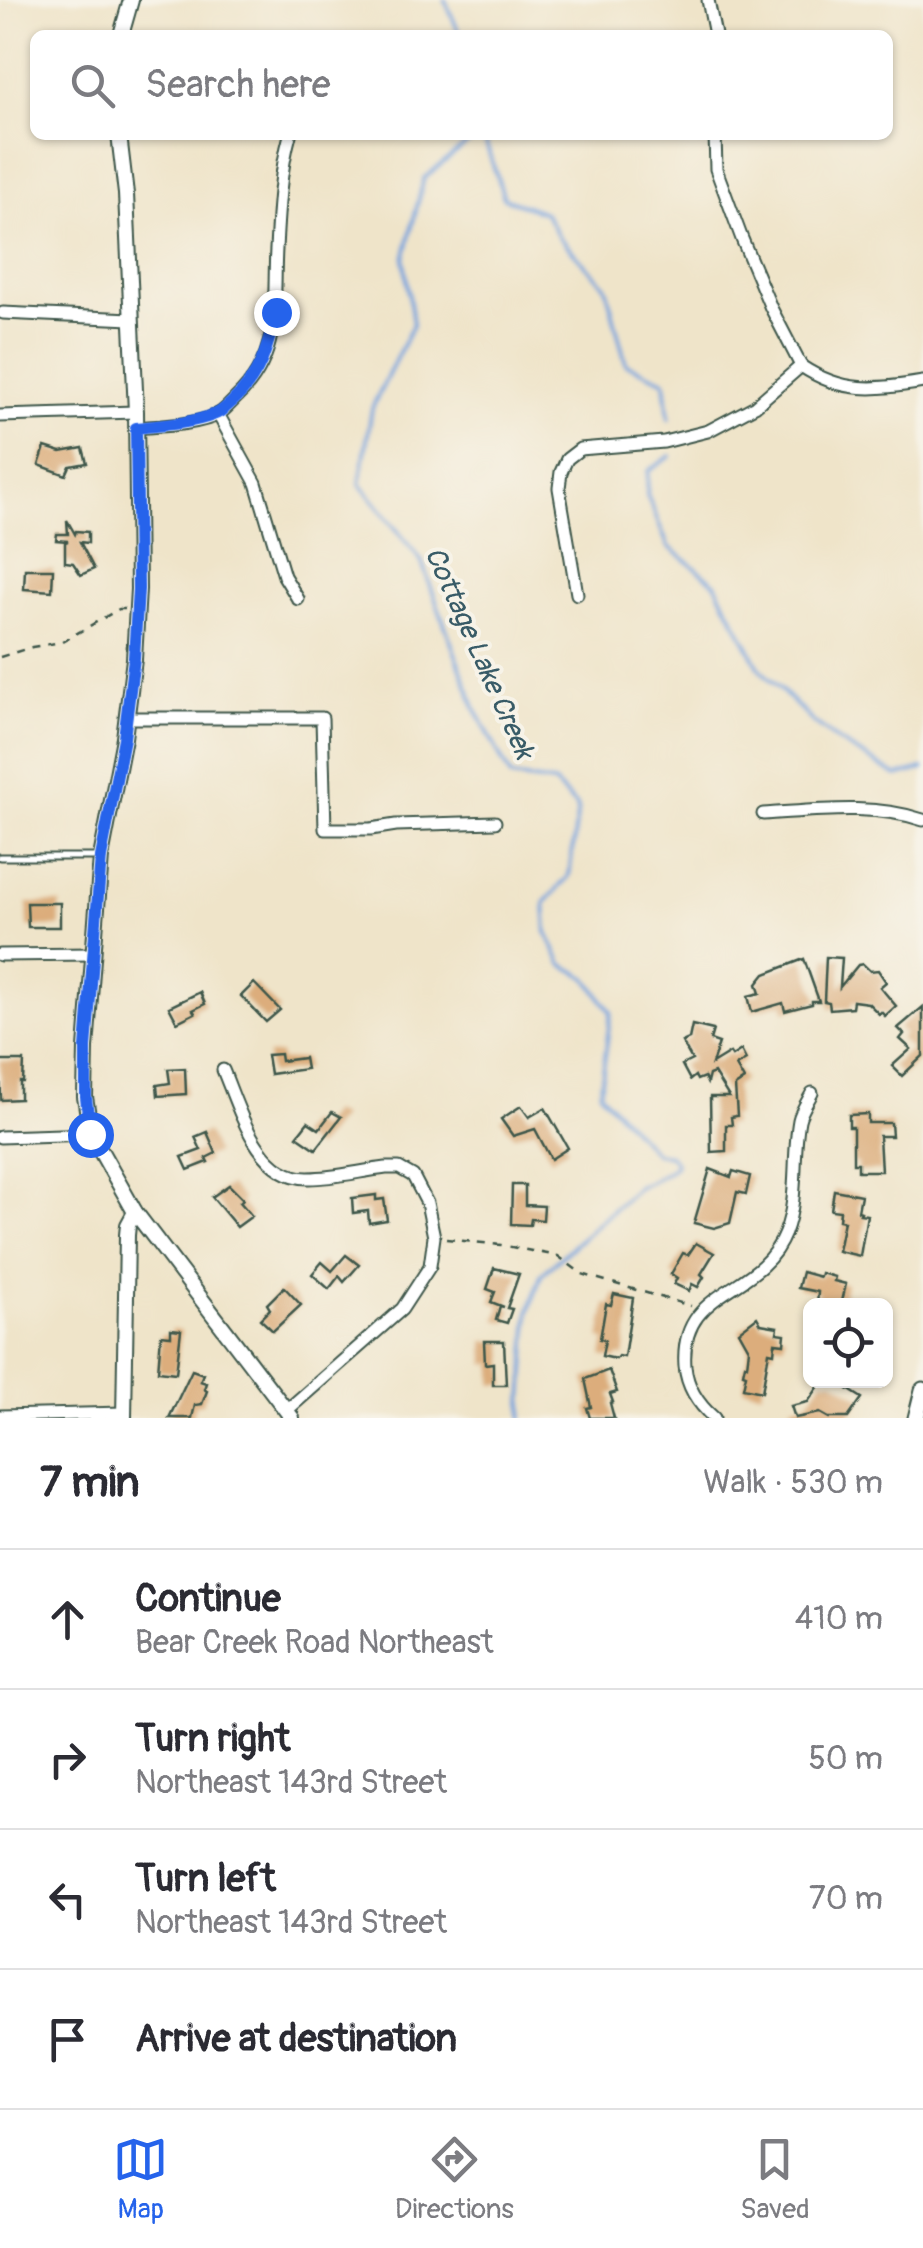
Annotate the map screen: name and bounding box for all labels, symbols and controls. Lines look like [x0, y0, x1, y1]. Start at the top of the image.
search box [30, 30, 893, 140]
icon: search [65, 58, 120, 113]
text: Search here [145, 61, 331, 109]
route end [254, 290, 300, 336]
water label: Cottage Lake Creek [417, 542, 542, 766]
route start [68, 1112, 114, 1158]
map controls [803, 1298, 893, 1388]
button: locate [803, 1298, 893, 1388]
text: 7 min [40, 1457, 139, 1509]
text: Walk · 530 m [703, 1463, 883, 1503]
text: Continue [135, 1575, 281, 1623]
icon: ahead [40, 1592, 95, 1647]
text: 410 m [795, 1599, 883, 1639]
text: Bear Creek Road Northeast [135, 1623, 494, 1663]
text: Turn right [135, 1715, 290, 1763]
icon: right [40, 1732, 95, 1787]
text: 50 m [808, 1739, 883, 1779]
text: Northeast 143rd Street [135, 1763, 447, 1803]
text: Turn left [135, 1855, 276, 1903]
icon: left [40, 1872, 95, 1927]
text: 70 m [809, 1879, 883, 1919]
text: Northeast 143rd Street [135, 1903, 447, 1943]
icon: arrive [40, 2012, 95, 2067]
text: Arrive at destination [135, 2015, 457, 2063]
tab: Map [113, 2132, 168, 2227]
tab: Directions [395, 2132, 514, 2227]
tab: Saved [740, 2132, 810, 2227]

